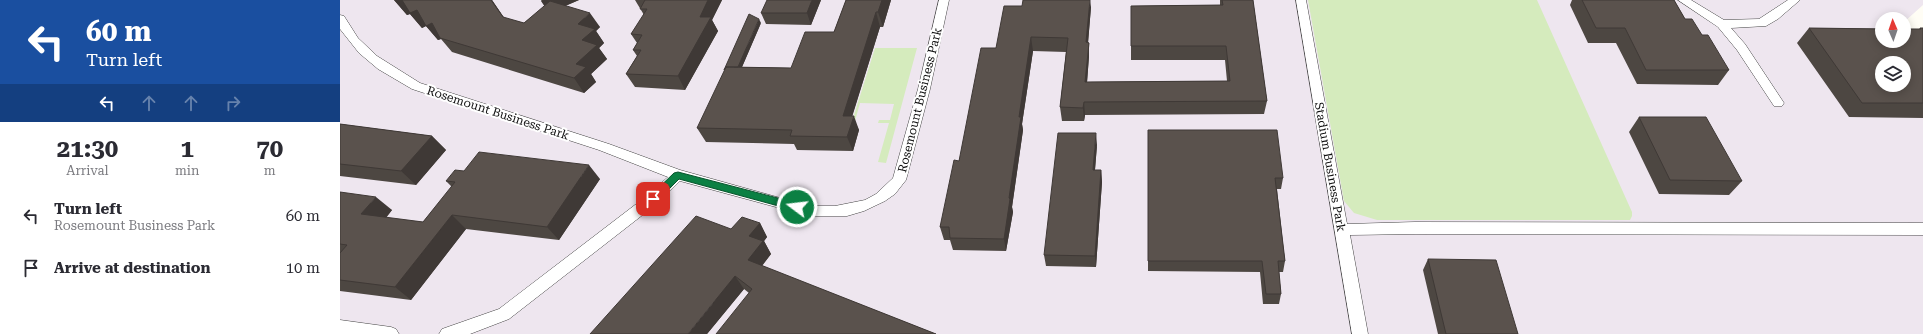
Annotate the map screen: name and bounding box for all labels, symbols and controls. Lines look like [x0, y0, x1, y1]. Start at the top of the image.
north arrow [1875, 12, 1911, 48]
map controls [1875, 12, 1911, 92]
text: 60 m [86, 15, 151, 48]
icon: left [20, 16, 72, 68]
street label: Rosemount Business Park [895, 26, 945, 174]
text: Turn left [86, 49, 162, 70]
button: layers [1875, 56, 1911, 92]
street label: Rosemount Business Park [425, 83, 571, 143]
icon: left [96, 92, 118, 114]
icon: ahead [138, 92, 160, 114]
icon: ahead [180, 92, 202, 114]
icon: right [222, 92, 244, 114]
street label: Stadium Business Park [1312, 101, 1348, 233]
text: 21:30 [57, 135, 118, 163]
text: 1 [180, 135, 194, 163]
text: 70 [256, 135, 283, 163]
text: Arrival [66, 163, 109, 178]
text: min [175, 163, 199, 178]
text: m [264, 163, 276, 178]
pin [636, 182, 670, 216]
position arrow [776, 186, 818, 228]
icon: arrive [642, 188, 664, 210]
text: Turn left [54, 200, 122, 218]
icon: left [20, 205, 42, 227]
text: 60 m [286, 207, 320, 225]
text: Rosemount Business Park [54, 218, 215, 233]
icon: arrive [20, 257, 42, 279]
text: Arrive at destination [54, 259, 210, 277]
text: 10 m [286, 259, 320, 277]

